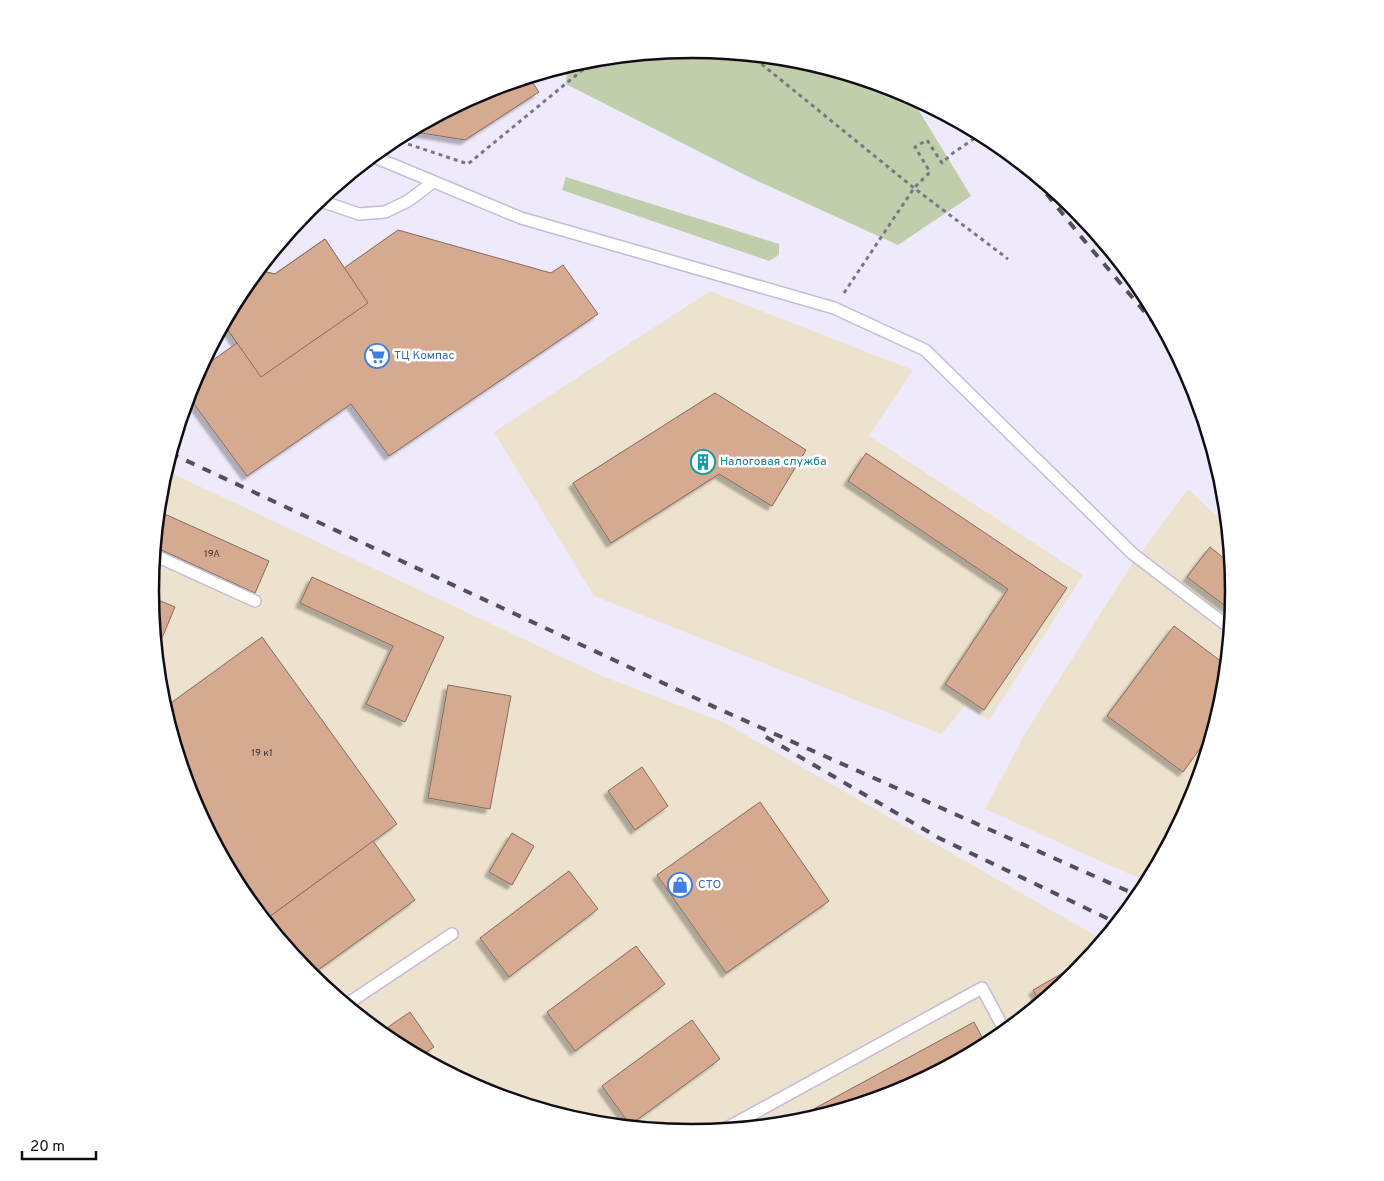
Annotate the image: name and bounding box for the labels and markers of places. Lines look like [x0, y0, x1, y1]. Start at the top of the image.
supermarket icon: ТЦ Компас [364, 343, 390, 369]
place label: ТЦ Компас [394, 348, 455, 364]
building icon: Налоговая служба [690, 449, 716, 475]
place label: Налоговая служба [720, 454, 826, 470]
shop icon: СТО [667, 872, 693, 898]
place label: СТО [698, 877, 721, 893]

